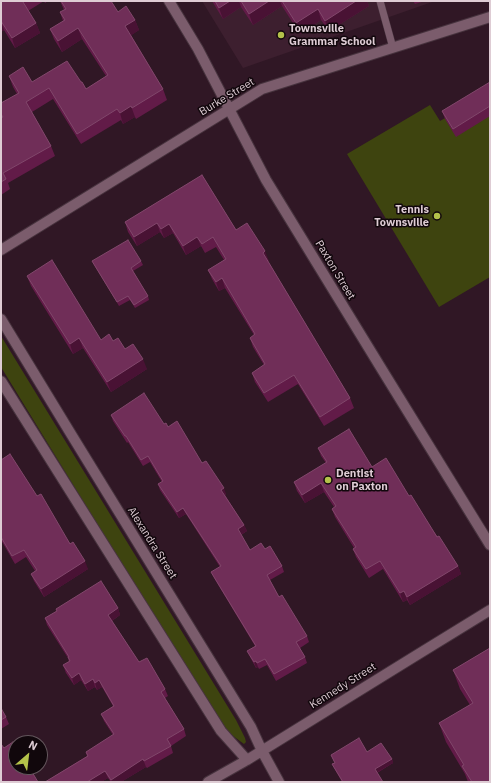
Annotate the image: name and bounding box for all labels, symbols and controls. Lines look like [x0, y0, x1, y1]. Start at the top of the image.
place label: Townsville Grammar School [289, 22, 375, 48]
marker: Townsville Grammar School [276, 30, 286, 40]
street label: Burke Street [197, 75, 257, 119]
place label: Tennis Townsville [374, 203, 429, 229]
marker: Tennis Townsville [432, 211, 442, 221]
street label: Paxton Street [312, 238, 358, 302]
place label: Dentist on Paxton [336, 467, 388, 493]
marker: Dentist on Paxton [323, 475, 333, 485]
street label: Alexandra Street [125, 504, 179, 582]
street label: Kennedy Street [307, 660, 379, 712]
north arrow [8, 735, 48, 775]
text: N [26, 737, 40, 753]

